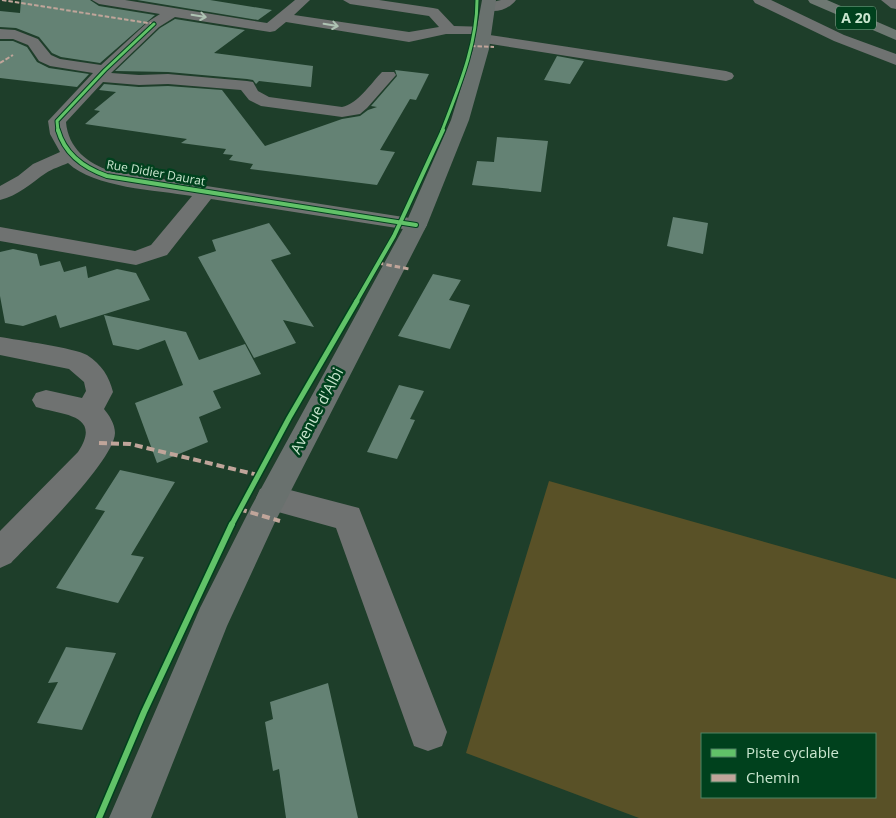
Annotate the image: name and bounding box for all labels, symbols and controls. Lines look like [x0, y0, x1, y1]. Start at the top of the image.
road number: A 20 [836, 7, 876, 30]
one-way arrow [190, 12, 206, 22]
one-way arrow [322, 20, 338, 30]
street label: Rue Didier Daurat [105, 155, 207, 190]
street label: Avenue d'Albi [285, 364, 347, 457]
legend [701, 733, 876, 798]
text: Piste cyclable [746, 742, 839, 762]
text: Chemin [746, 767, 800, 787]

